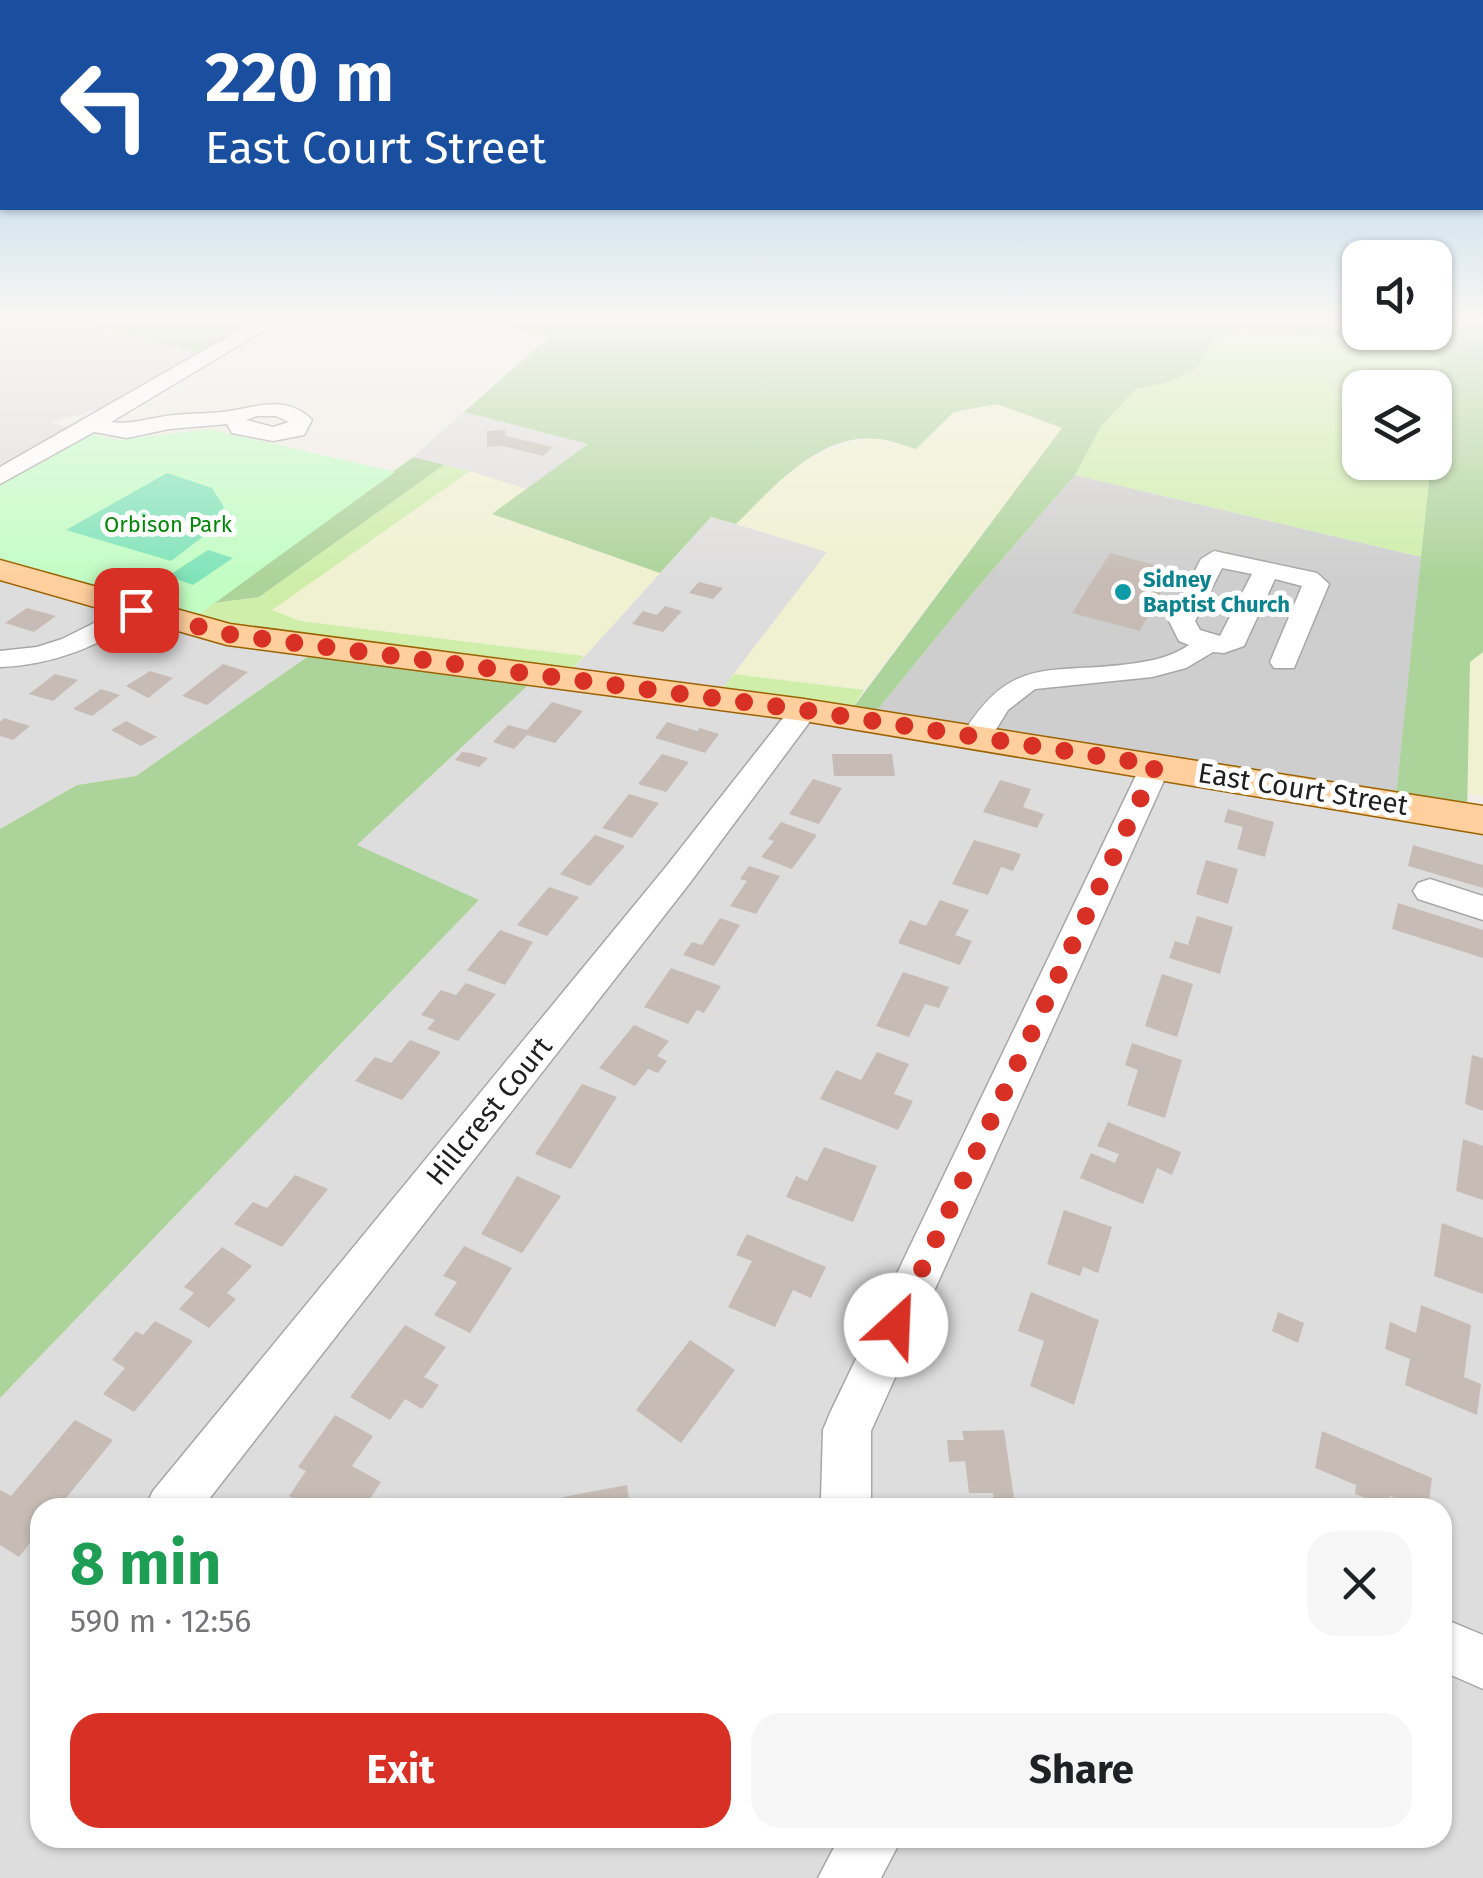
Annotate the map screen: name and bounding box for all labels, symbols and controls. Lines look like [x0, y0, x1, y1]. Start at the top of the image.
text: 220 m [205, 36, 394, 120]
icon: left [40, 40, 170, 170]
text: East Court Street [205, 121, 546, 175]
map controls [1342, 240, 1452, 480]
button: sound [1342, 240, 1452, 350]
button: layers [1342, 370, 1452, 480]
park label: Orbison Park [104, 511, 233, 538]
place label: Sidney Baptist Church [1143, 566, 1290, 618]
pin [94, 568, 179, 653]
marker: Sidney Baptist Church [1112, 581, 1134, 603]
icon: arrive [109, 583, 164, 638]
street label: East Court Street [1196, 756, 1411, 822]
street label: Hillcrest Court [419, 1030, 559, 1192]
position arrow [844, 1273, 948, 1377]
text: 8 min [70, 1528, 221, 1600]
button: close [1307, 1531, 1412, 1636]
text: 590 m · 12:56 [70, 1602, 251, 1640]
button: Exit [70, 1713, 731, 1828]
button: Share [751, 1713, 1412, 1828]

